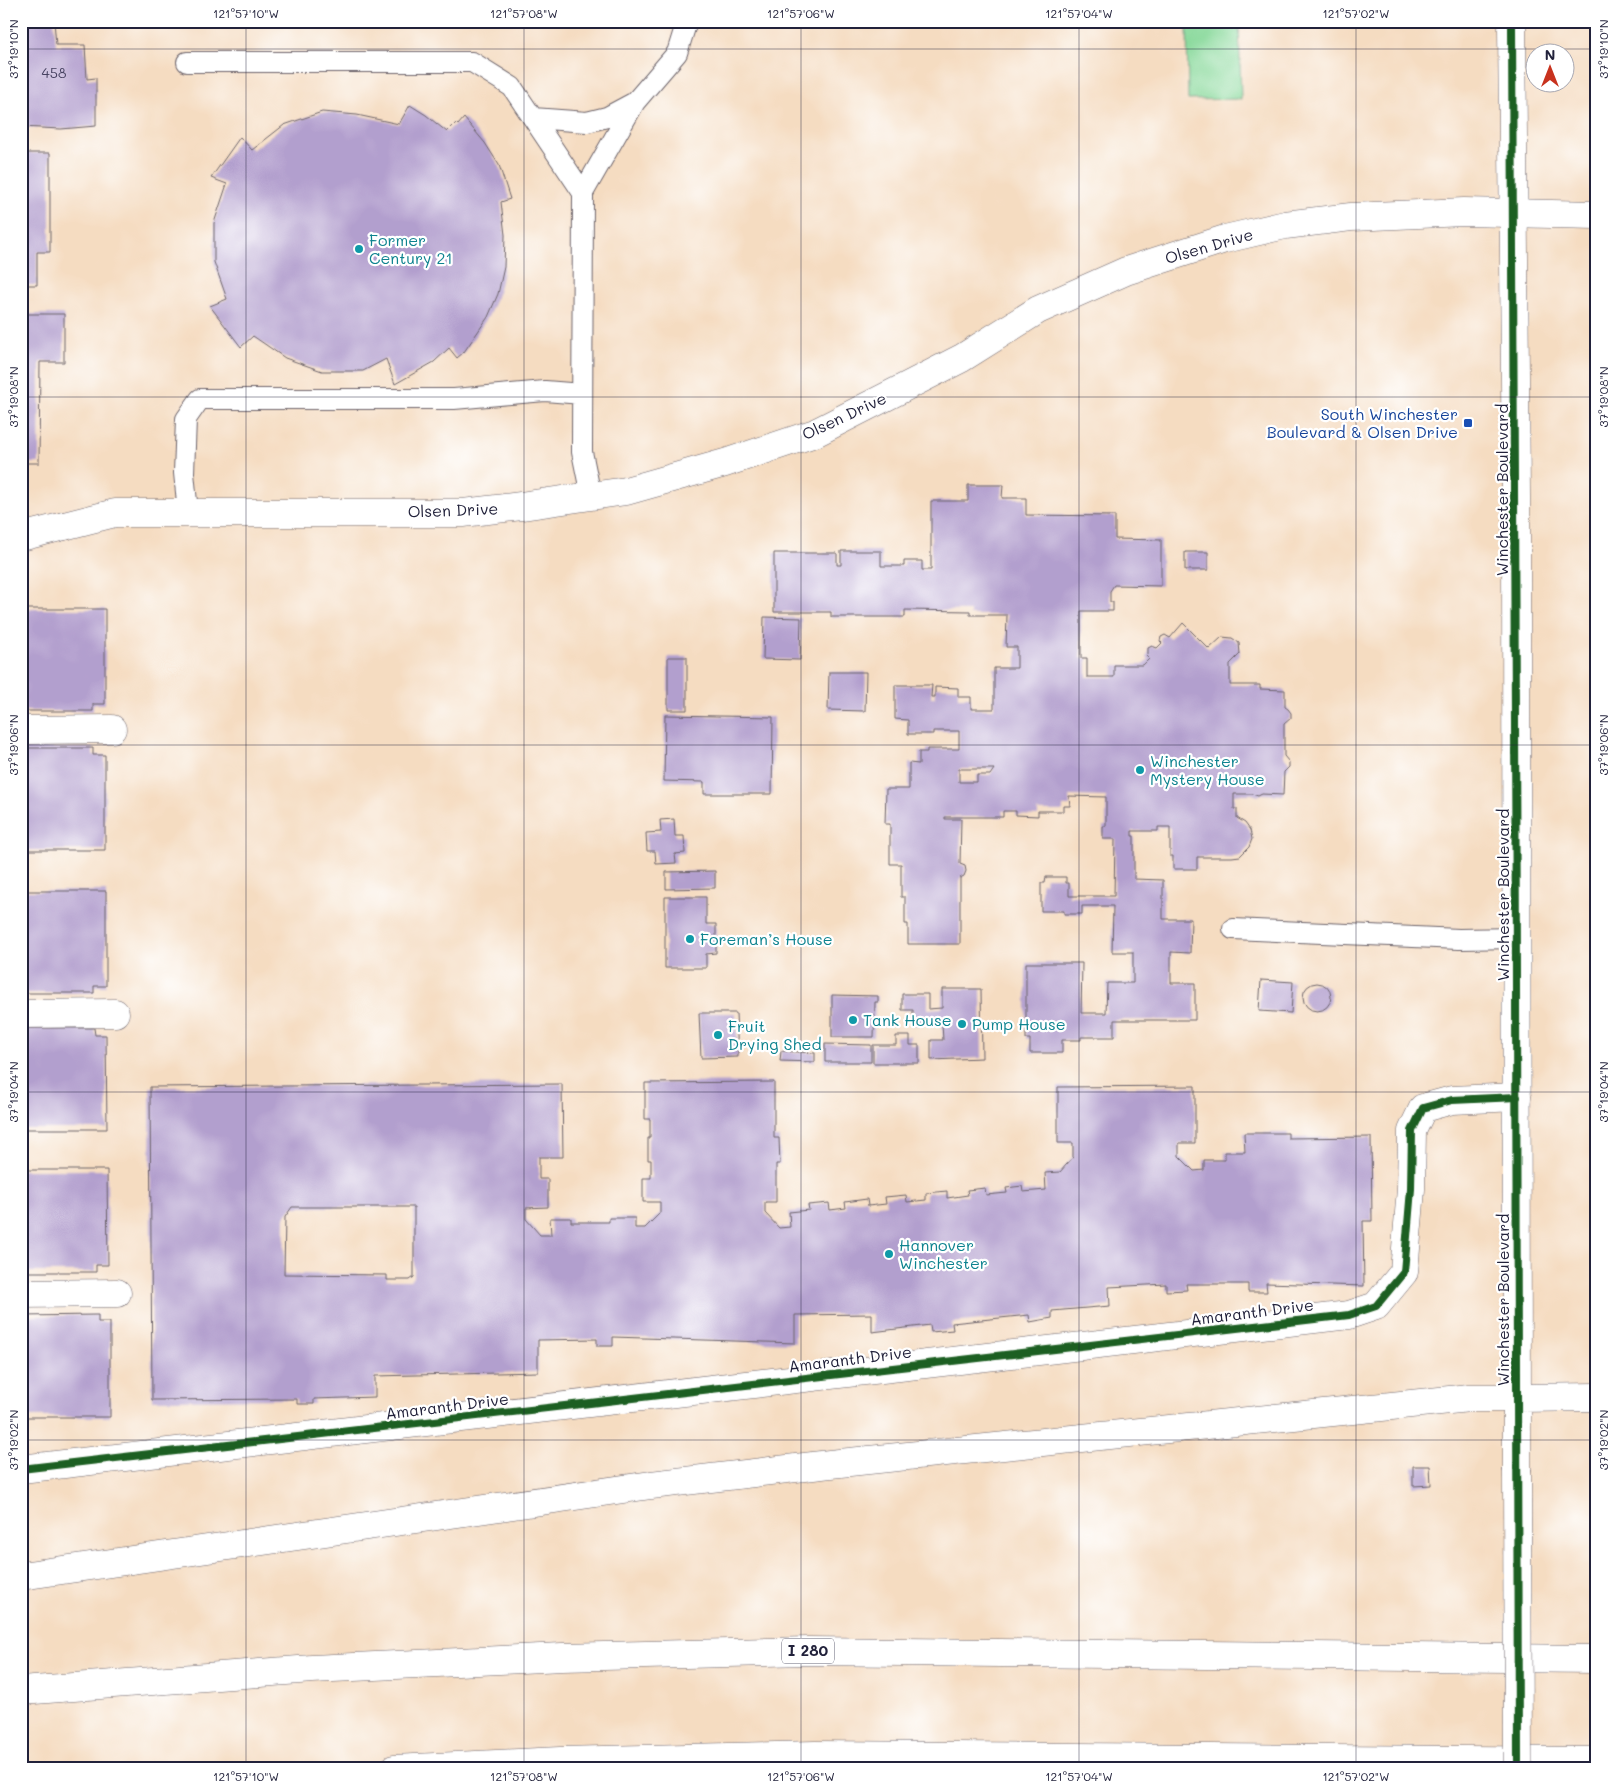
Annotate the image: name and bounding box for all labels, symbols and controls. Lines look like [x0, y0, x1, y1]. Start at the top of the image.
text: 121°57'10"W [213, 5, 279, 21]
text: 121°57'08"W [490, 5, 558, 21]
text: 121°57'06"W [767, 5, 835, 21]
text: 121°57'04"W [1045, 5, 1113, 21]
text: 121°57'02"W [1322, 5, 1390, 21]
text: 37°19'10"N [5, 19, 21, 79]
text: 37°19'10"N [1595, 19, 1611, 79]
north arrow [1526, 42, 1576, 92]
text: N [1545, 45, 1555, 64]
house number: 458 [42, 63, 66, 82]
street label: Olsen Drive [1162, 223, 1255, 268]
place label: Former Century 21 [369, 229, 453, 268]
marker: Former Century 21 [353, 243, 365, 255]
text: 37°19'08"N [5, 366, 21, 428]
text: 37°19'08"N [1595, 366, 1611, 428]
street label: Olsen Drive [798, 387, 889, 444]
place label: South Winchester Boulevard & Olsen Drive [1267, 403, 1458, 442]
street label: Winchester Boulevard [1491, 404, 1512, 576]
marker: South Winchester Boulevard & Olsen Drive [1462, 417, 1474, 429]
street label: Olsen Drive [407, 497, 499, 522]
text: 37°19'06"N [5, 714, 21, 776]
text: 37°19'06"N [1595, 714, 1611, 776]
place label: Winchester Mystery House [1150, 750, 1265, 789]
marker: Winchester Mystery House [1134, 764, 1146, 776]
street label: Winchester Boulevard [1492, 809, 1513, 981]
place label: Foreman’s House [700, 928, 833, 949]
marker: Foreman’s House [684, 933, 696, 945]
place label: Tank House [863, 1009, 952, 1030]
place label: Pump House [972, 1013, 1066, 1034]
marker: Tank House [847, 1014, 859, 1026]
place label: Fruit Drying Shed [728, 1015, 822, 1054]
marker: Pump House [956, 1018, 968, 1030]
marker: Fruit Drying Shed [712, 1029, 724, 1041]
text: 37°19'04"N [5, 1062, 21, 1122]
text: 37°19'04"N [1595, 1062, 1611, 1122]
street label: Winchester Boulevard [1492, 1214, 1513, 1386]
place label: Hannover Winchester [899, 1234, 988, 1273]
marker: Hannover Winchester [883, 1248, 895, 1260]
street label: Amaranth Drive [1189, 1294, 1315, 1329]
street label: Amaranth Drive [787, 1341, 913, 1376]
street label: Amaranth Drive [384, 1388, 510, 1423]
text: 37°19'02"N [5, 1410, 21, 1470]
text: 37°19'02"N [1595, 1410, 1611, 1470]
road number: I 280 [782, 1638, 834, 1664]
text: 121°57'10"W [213, 1768, 279, 1784]
text: 121°57'08"W [490, 1768, 558, 1784]
text: 121°57'06"W [767, 1768, 835, 1784]
text: 121°57'04"W [1045, 1768, 1113, 1784]
text: 121°57'02"W [1322, 1768, 1390, 1784]

